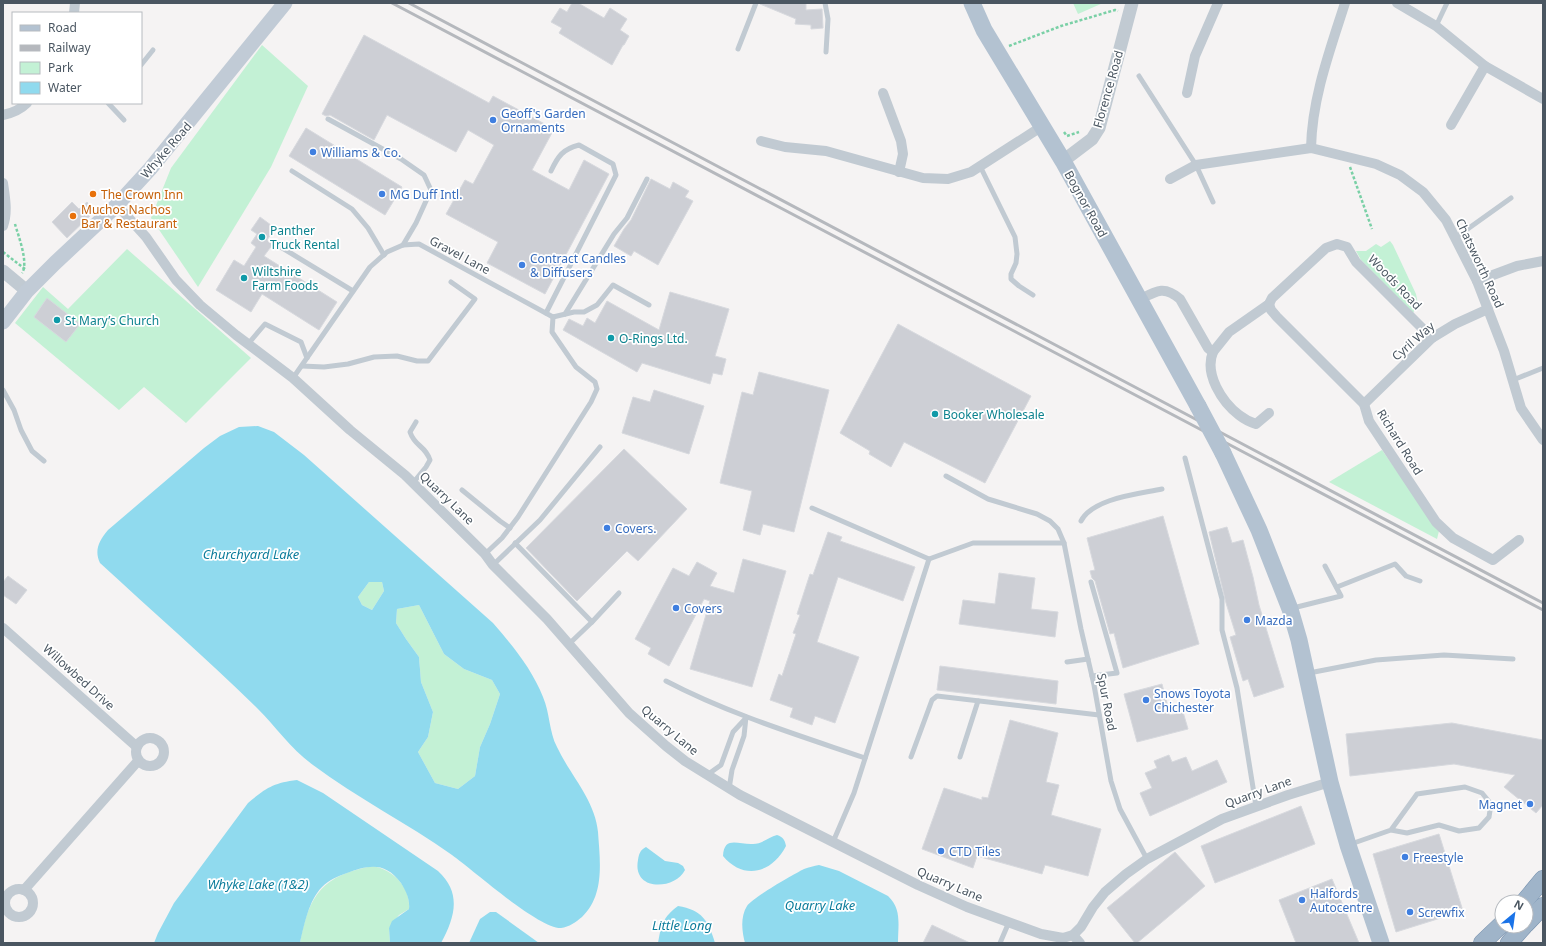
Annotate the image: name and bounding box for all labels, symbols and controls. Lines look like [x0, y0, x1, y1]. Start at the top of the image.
legend [12, 12, 142, 104]
text: Road [48, 19, 77, 36]
text: Railway [48, 39, 92, 56]
street label: Florence Road [1089, 48, 1127, 130]
text: Park [48, 59, 74, 76]
text: Water [48, 79, 82, 96]
place label: Geoff's Garden Ornaments [501, 105, 586, 136]
marker: Geoff's Garden Ornaments [488, 115, 498, 125]
street label: Whyke Road [137, 118, 195, 182]
place label: Williams & Co. [321, 144, 401, 161]
marker: Williams & Co. [308, 147, 318, 157]
street label: Bognor Road [1061, 168, 1111, 240]
place label: The Crown Inn [101, 186, 183, 203]
place label: MG Duff Intl. [390, 186, 462, 203]
marker: The Crown Inn [88, 189, 98, 199]
marker: MG Duff Intl. [377, 189, 387, 199]
place label: Muchos Nachos Bar & Restaurant [81, 201, 178, 232]
marker: Muchos Nachos Bar & Restaurant [68, 211, 78, 221]
street label: Chatsworth Road [1452, 215, 1508, 311]
place label: Panther Truck Rental [270, 222, 340, 253]
marker: Panther Truck Rental [257, 232, 267, 242]
street label: Gravel Lane [427, 232, 494, 278]
place label: Contract Candles & Diffusers [530, 250, 626, 281]
street label: Woods Road [1364, 251, 1426, 313]
marker: Contract Candles & Diffusers [517, 260, 527, 270]
place label: Wiltshire Farm Foods [252, 263, 318, 294]
marker: Wiltshire Farm Foods [239, 273, 249, 283]
place label: St Mary’s Church [65, 312, 159, 329]
marker: St Mary’s Church [52, 315, 62, 325]
street label: Cyril Way [1388, 317, 1439, 364]
place label: O-Rings Ltd. [619, 330, 688, 347]
marker: O-Rings Ltd. [606, 333, 616, 343]
place label: Booker Wholesale [943, 406, 1045, 423]
street label: Richard Road [1373, 406, 1427, 478]
marker: Booker Wholesale [930, 409, 940, 419]
street label: Quarry Lane [416, 468, 478, 529]
place label: Covers. [615, 520, 656, 537]
marker: Covers. [602, 523, 612, 533]
water label: Churchyard Lake [203, 545, 300, 563]
place label: Covers [684, 600, 722, 617]
marker: Covers [671, 603, 681, 613]
place label: Mazda [1255, 612, 1292, 629]
marker: Mazda [1242, 615, 1252, 625]
street label: Willowbed Drive [39, 640, 119, 714]
street label: Spur Road [1093, 672, 1121, 732]
place label: Snows Toyota Chichester [1154, 685, 1231, 716]
marker: Snows Toyota Chichester [1141, 695, 1151, 705]
street label: Quarry Lane [638, 701, 702, 759]
street label: Quarry Lane [1222, 772, 1294, 812]
place label: Magnet [1478, 796, 1523, 813]
marker: Magnet [1525, 799, 1535, 809]
place label: CTD Tiles [949, 843, 1001, 860]
marker: CTD Tiles [936, 846, 946, 856]
place label: Freestyle [1413, 849, 1464, 866]
marker: Freestyle [1400, 852, 1410, 862]
street label: Quarry Lane [915, 863, 986, 906]
water label: Whyke Lake (1&2) [207, 875, 309, 893]
place label: Halfords Autocentre [1310, 885, 1373, 916]
north arrow [1494, 894, 1534, 934]
marker: Halfords Autocentre [1297, 895, 1307, 905]
water label: Quarry Lake [785, 896, 856, 914]
text: N [1512, 896, 1527, 914]
place label: Screwfix [1418, 904, 1465, 921]
marker: Screwfix [1405, 907, 1415, 917]
water label: Little Long [652, 916, 712, 934]

